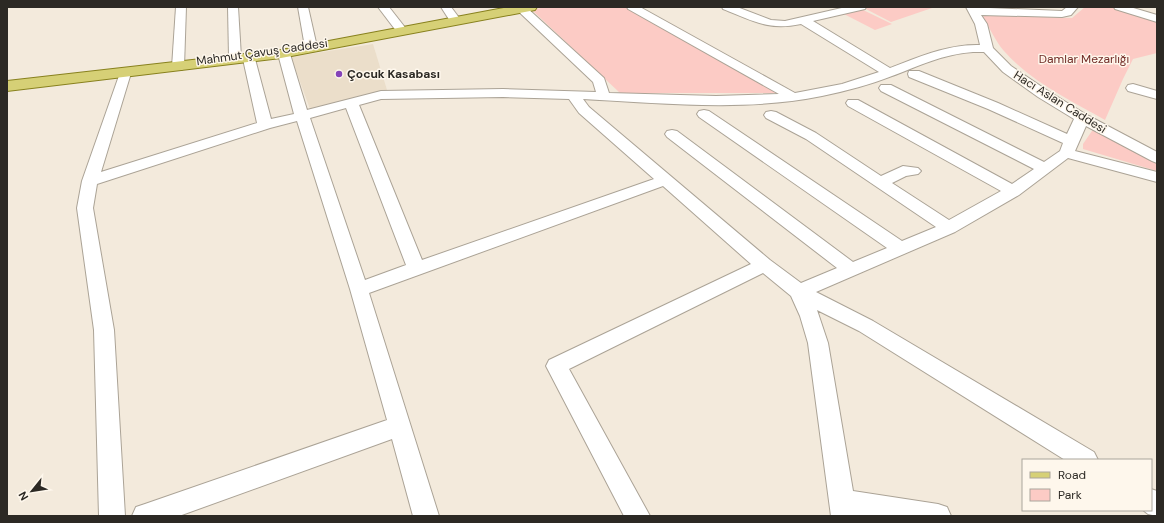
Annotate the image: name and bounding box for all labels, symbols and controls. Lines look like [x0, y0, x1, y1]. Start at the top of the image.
street label: Mahmut Çavuş Caddesi [195, 35, 329, 69]
park label: Damlar Mezarlığı [1039, 51, 1129, 67]
place label: Çocuk Kasabası [347, 66, 440, 82]
street label: Hacı Aslan Caddesi [1011, 67, 1110, 137]
marker: Çocuk Kasabası [334, 69, 344, 79]
legend [1022, 459, 1152, 511]
text: Road [1058, 467, 1086, 483]
north arrow [12, 471, 52, 511]
text: Park [1058, 487, 1082, 503]
text: N [15, 489, 31, 503]

